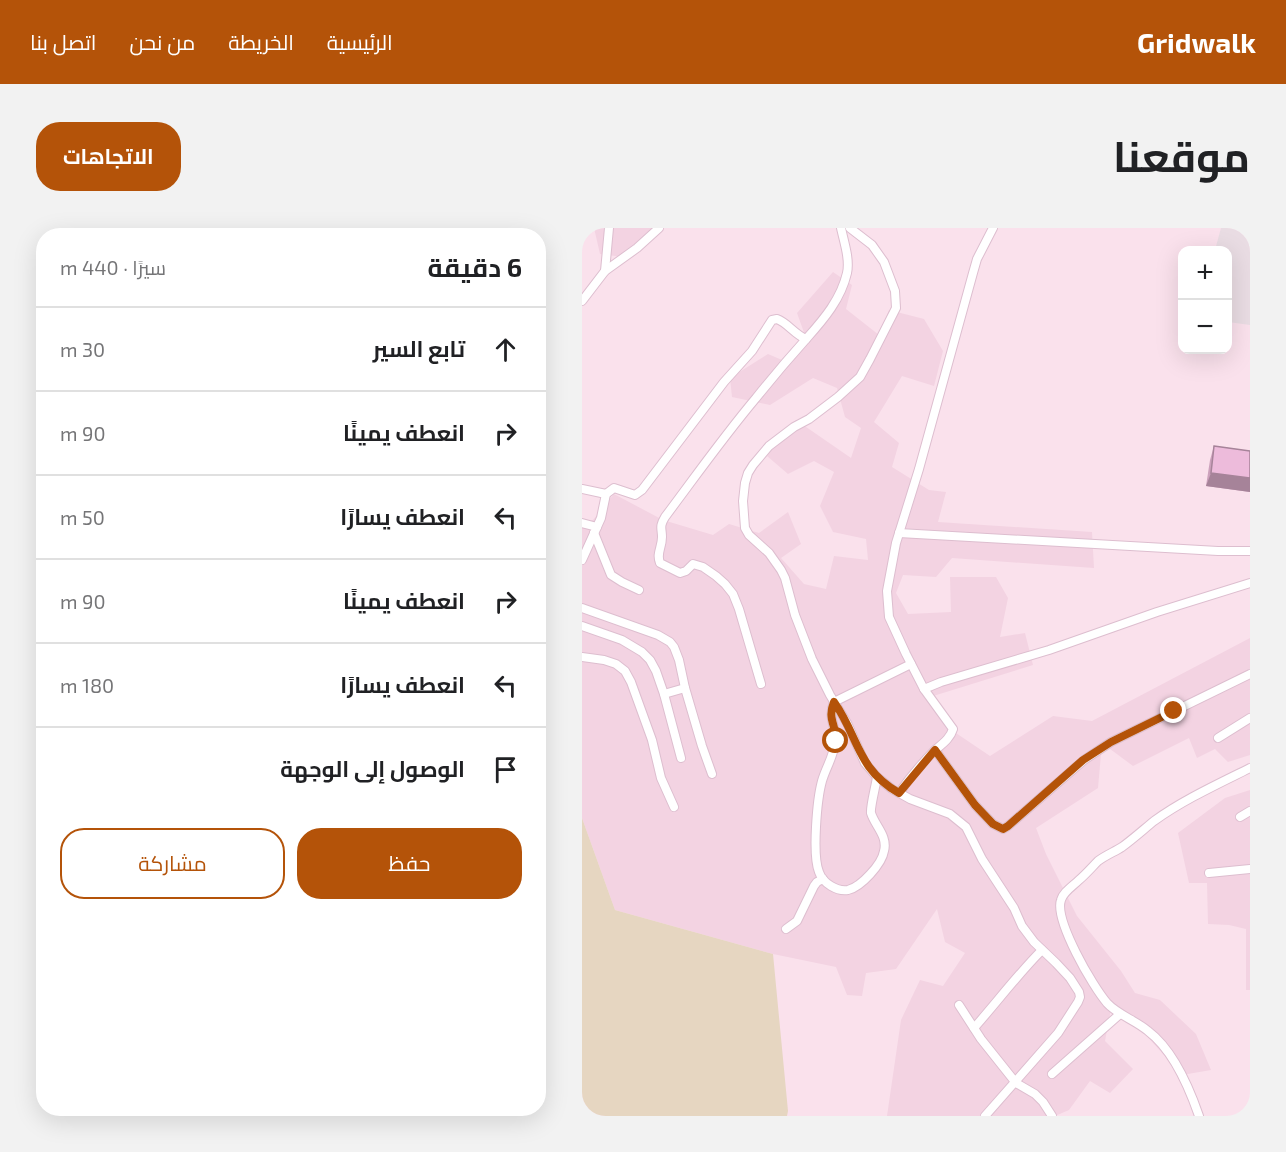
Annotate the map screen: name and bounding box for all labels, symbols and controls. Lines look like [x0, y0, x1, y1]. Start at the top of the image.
text: Gridwalk [1137, 25, 1256, 59]
text: اتصل بنا [30, 29, 97, 54]
text: من نحن [130, 29, 195, 54]
text: الخريطة [228, 29, 294, 54]
text: الرئيسية [327, 29, 393, 54]
button: الاتجاهات [36, 122, 181, 191]
text: موقعنا [1113, 130, 1250, 180]
map controls [1178, 246, 1232, 354]
button: + [1178, 246, 1232, 300]
text: 6 دقيقة [428, 251, 522, 282]
text: سيرًا · 440 m [60, 255, 166, 279]
button: − [1178, 300, 1232, 354]
icon: ahead [489, 333, 522, 366]
text: تابع السير [373, 335, 465, 361]
text: 30 m [60, 337, 105, 361]
icon: right [489, 417, 522, 450]
text: انعطف يمينًا [343, 419, 465, 445]
text: 90 m [60, 421, 106, 445]
icon: left [489, 501, 522, 534]
text: انعطف يسارًا [340, 503, 465, 529]
text: 50 m [60, 505, 105, 529]
icon: right [489, 585, 522, 618]
text: انعطف يمينًا [343, 587, 465, 613]
text: 90 m [60, 589, 106, 613]
icon: left [489, 669, 522, 702]
text: انعطف يسارًا [340, 671, 465, 697]
text: 180 m [60, 673, 114, 697]
route end [1160, 697, 1186, 723]
route start [822, 727, 848, 753]
icon: arrive [489, 753, 522, 786]
text: الوصول إلى الوجهة [280, 755, 465, 781]
button: مشاركة [60, 828, 285, 899]
button: حفظ [297, 828, 522, 899]

